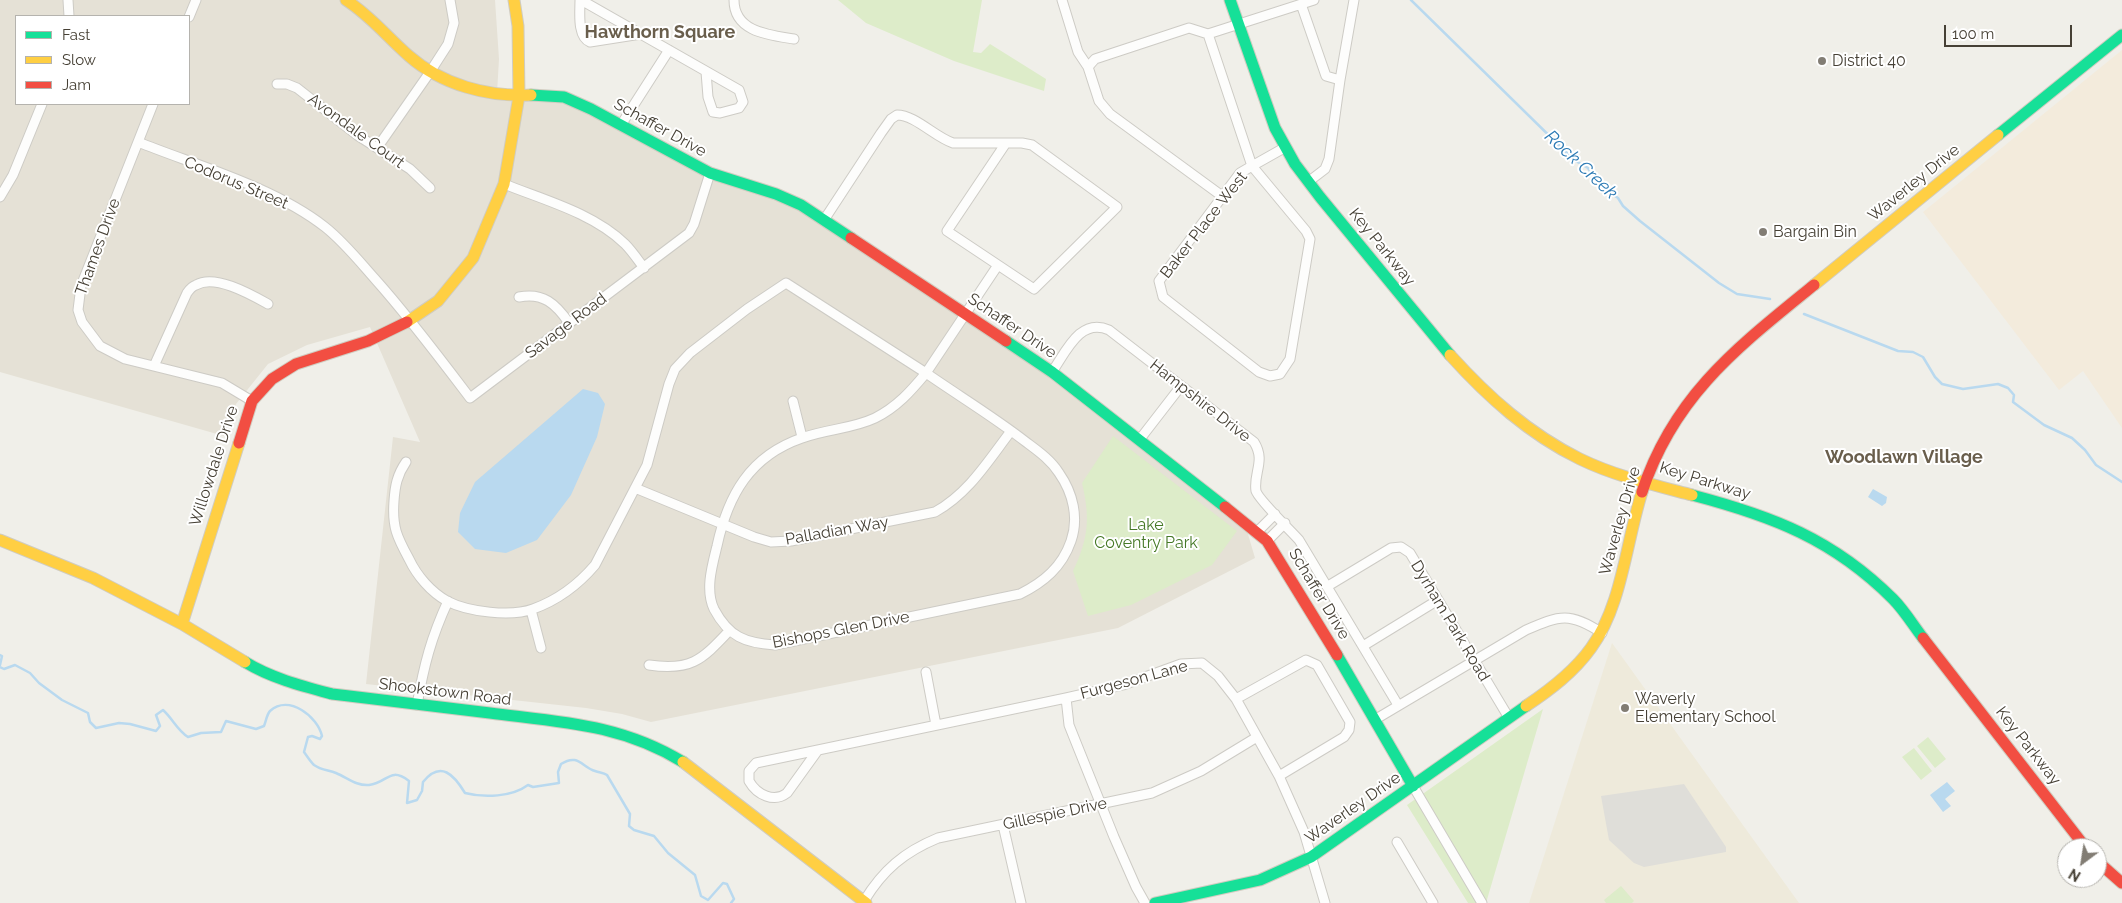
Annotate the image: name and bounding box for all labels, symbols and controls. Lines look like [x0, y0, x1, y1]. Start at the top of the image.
legend [15, 15, 190, 105]
scale bar [1947, 15, 2074, 47]
district label: Hawthorn Square [585, 22, 735, 44]
text: 100 m [1952, 25, 1994, 43]
text: Fast [62, 26, 90, 44]
text: Slow [62, 51, 96, 69]
place label: District 40 [1832, 51, 1906, 71]
marker: District 40 [1816, 55, 1828, 67]
text: Jam [62, 76, 91, 94]
street label: Avondale Court [304, 89, 408, 173]
street label: Schaffer Drive [610, 95, 710, 161]
water label: Rock Creek [1540, 126, 1622, 204]
street label: Waverley Drive [1864, 140, 1964, 226]
street label: Codorus Street [181, 152, 291, 214]
street label: Baker Place West [1156, 168, 1252, 282]
street label: Thames Drive [72, 196, 124, 298]
street label: Key Parkway [1345, 204, 1419, 290]
place label: Bargain Bin [1773, 222, 1857, 242]
marker: Bargain Bin [1757, 226, 1769, 238]
street label: Savage Road [522, 289, 610, 363]
street label: Schaffer Drive [964, 289, 1060, 363]
street label: Hampshire Drive [1146, 356, 1254, 446]
street label: Willowdale Drive [185, 403, 243, 529]
district label: Woodlawn Village [1825, 447, 1983, 469]
street label: Key Parkway [1657, 458, 1753, 504]
street label: Waverley Drive [1595, 465, 1645, 577]
street label: Palladian Way [784, 512, 890, 550]
park label: Lake Coventry Park [1094, 515, 1198, 553]
street label: Schaffer Drive [1284, 545, 1354, 643]
street label: Dyrham Park Road [1406, 557, 1494, 685]
street label: Bishops Glen Drive [771, 607, 911, 653]
street label: Furgeson Lane [1078, 656, 1190, 704]
street label: Shookstown Road [378, 674, 512, 710]
place label: Waverly Elementary School [1635, 689, 1775, 727]
marker: Waverly Elementary School [1619, 702, 1631, 714]
street label: Key Parkway [1991, 703, 2065, 789]
street label: Waverley Drive [1302, 768, 1404, 848]
street label: Gillespie Drive [1001, 794, 1109, 834]
north arrow [2057, 838, 2107, 888]
text: N [2066, 865, 2083, 885]

